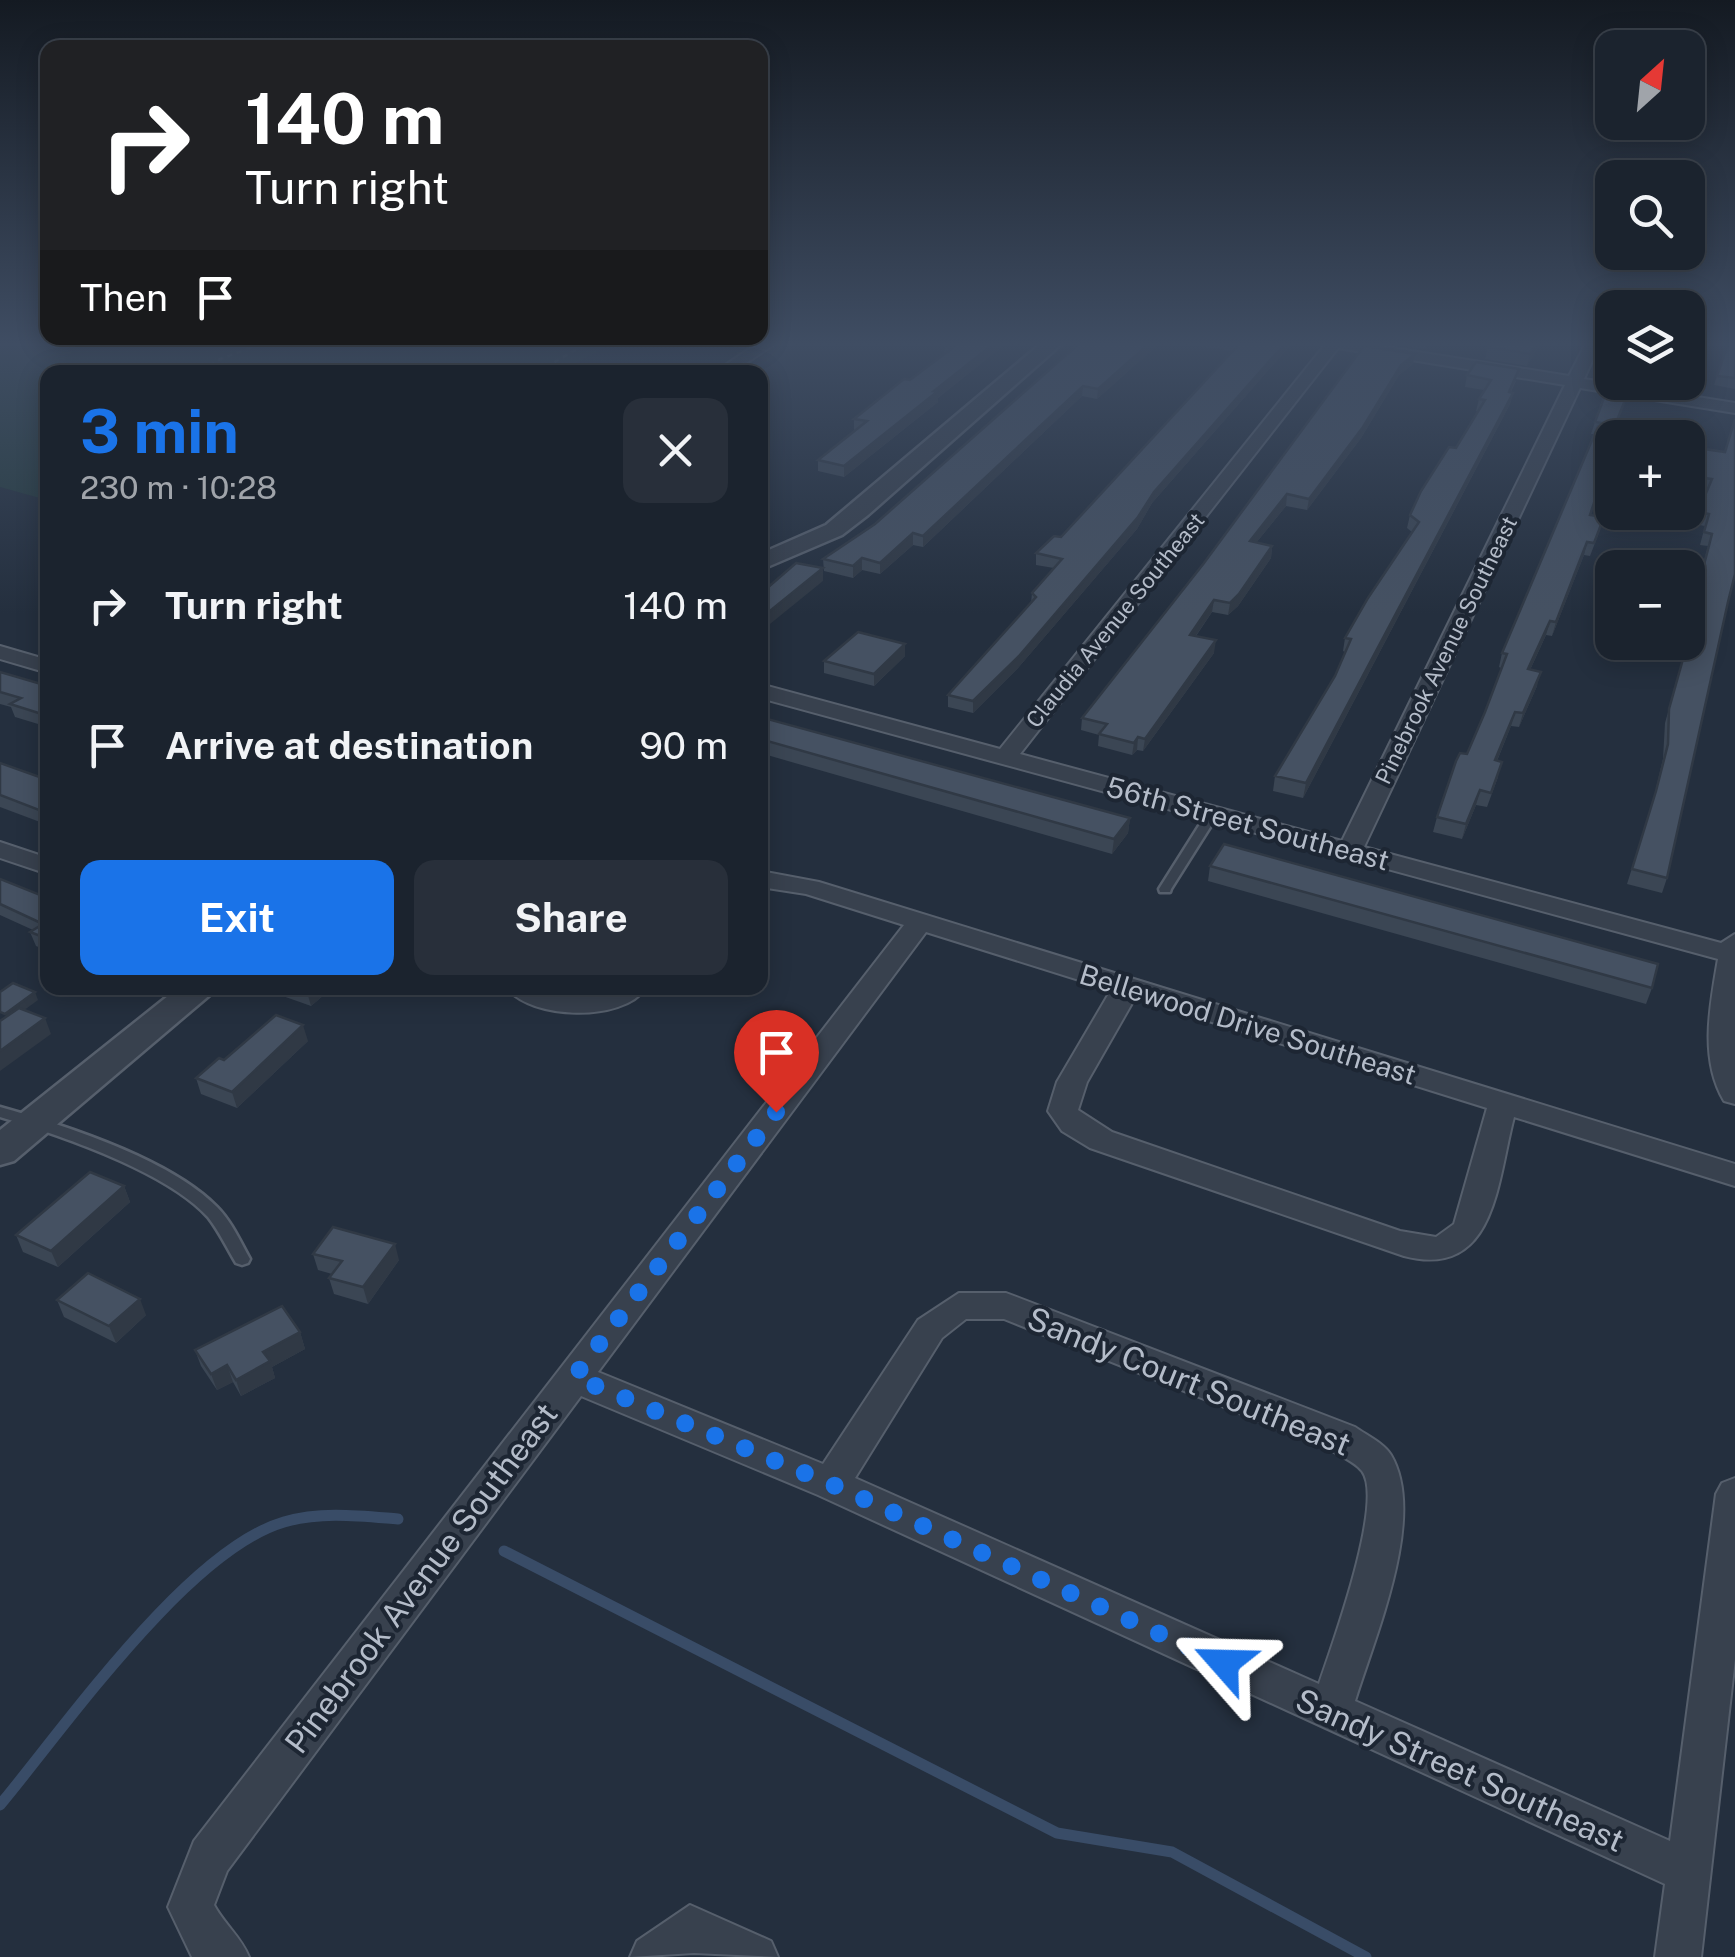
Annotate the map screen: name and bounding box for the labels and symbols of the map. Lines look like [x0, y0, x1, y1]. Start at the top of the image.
north arrow [1595, 30, 1705, 140]
street label: Claudia Avenue Southeast [1020, 507, 1210, 733]
street label: Pinebrook Avenue Southeast [1370, 512, 1522, 788]
street label: 56th Street Southeast [1103, 769, 1393, 877]
street label: Bellewood Drive Southeast [1076, 957, 1420, 1091]
pin [734, 1010, 819, 1113]
street label: Sandy Court Southeast [1022, 1299, 1356, 1463]
street label: Pinebrook Avenue Southeast [277, 1396, 565, 1760]
position arrow [1172, 1611, 1276, 1715]
street label: Sandy Street Southeast [1290, 1681, 1630, 1859]

